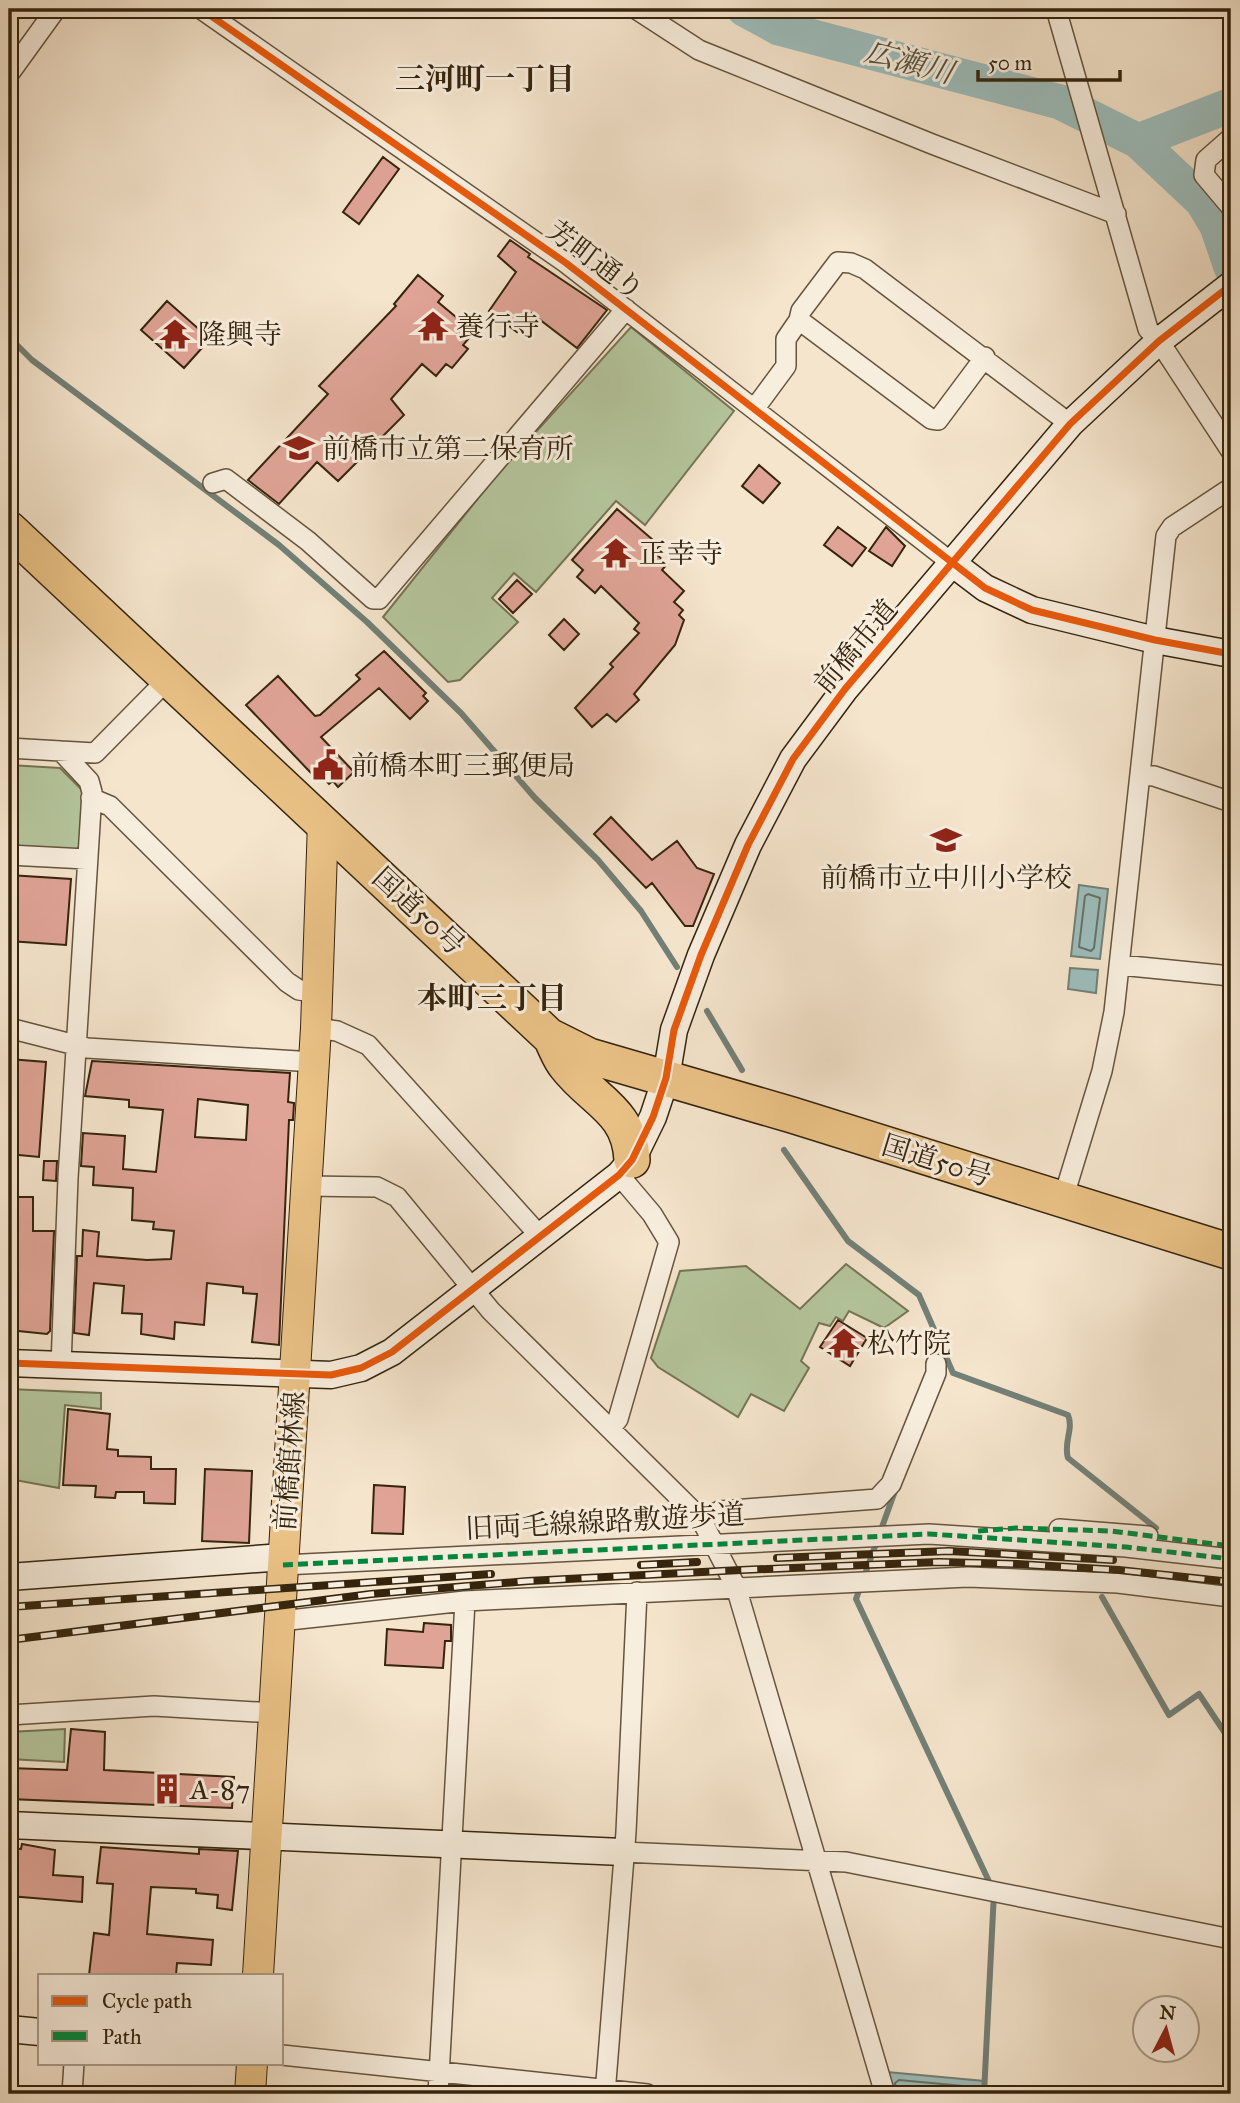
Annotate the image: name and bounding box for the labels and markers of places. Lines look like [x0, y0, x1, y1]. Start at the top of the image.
temple icon: 養行寺 [416, 309, 450, 343]
place label: 養行寺 [456, 309, 540, 344]
temple icon: 隆興寺 [158, 317, 192, 351]
place label: 隆興寺 [198, 317, 282, 352]
school or university icon: 前橋市立第二保育所 [282, 431, 316, 465]
place label: 前橋市立第二保育所 [322, 431, 574, 466]
temple icon: 正幸寺 [599, 536, 633, 570]
place label: 正幸寺 [639, 536, 723, 571]
public building icon: 前橋本町三郵便局 [311, 748, 345, 782]
place label: 前橋本町三郵便局 [351, 748, 575, 783]
school or university icon: 前橋市立中川小学校 [929, 823, 963, 857]
place label: 前橋市立中川小学校 [820, 860, 1072, 895]
temple icon: 松竹院 [827, 1326, 861, 1360]
place label: 松竹院 [867, 1326, 951, 1361]
building icon: A-87 [150, 1772, 184, 1806]
place label: A-87 [189, 1772, 250, 1807]

